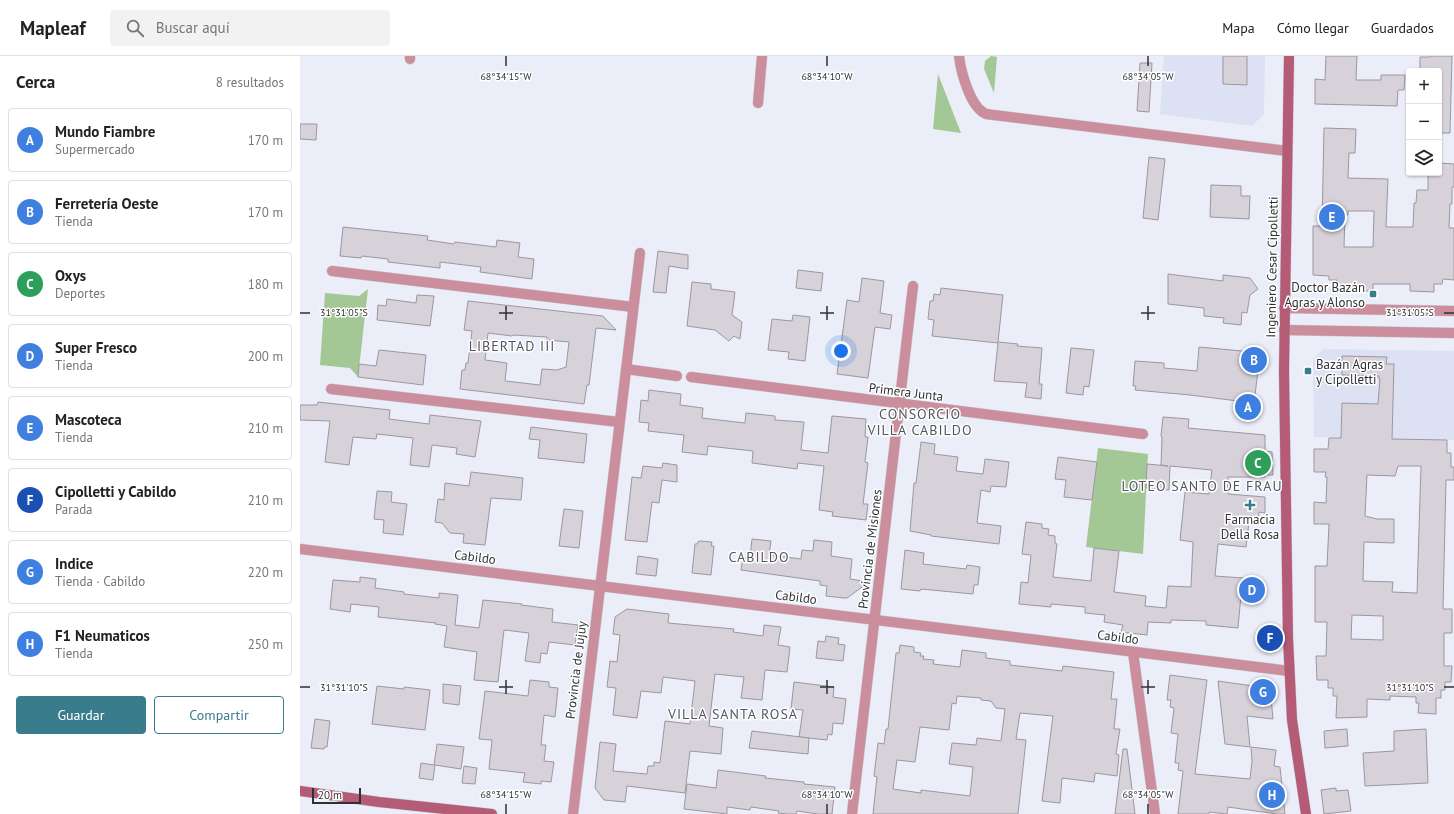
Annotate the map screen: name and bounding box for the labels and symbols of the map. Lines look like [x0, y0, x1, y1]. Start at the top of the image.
text: 68°34'15"W [480, 70, 532, 83]
text: 68°34'10"W [801, 70, 853, 83]
text: 68°34'05"W [1122, 70, 1174, 83]
street label: Ingeniero Cesar Cipolletti [1262, 196, 1282, 338]
pin: E [1319, 202, 1345, 232]
place label: Doctor Bazán Agras y Alonso [1284, 279, 1365, 311]
marker: Doctor Bazán Agras y Alonso [1368, 289, 1378, 299]
text: 31°31'05"S [320, 306, 368, 319]
text: 31°31'05"S [1386, 306, 1434, 319]
district label: LIBERTAD III [469, 337, 555, 355]
your location [831, 341, 851, 361]
pin: B [1241, 345, 1267, 375]
place label: Bazán Agras y Cipolletti [1316, 356, 1383, 388]
marker: Bazán Agras y Cipolletti [1303, 366, 1313, 376]
street label: Primera Junta [868, 379, 944, 405]
pin: A [1235, 392, 1261, 422]
district label: CONSORCIO VILLA CABILDO [867, 405, 972, 439]
pin: C [1245, 448, 1271, 478]
district label: LOTEO SANTO DE FRAU [1121, 477, 1283, 495]
street label: Provincia de Misiones [854, 488, 886, 610]
marker: Farmacia Della Rosa [1245, 500, 1255, 510]
place label: Farmacia Della Rosa [1221, 511, 1279, 543]
street label: Cabildo [453, 546, 497, 568]
district label: CABILDO [728, 548, 790, 566]
pin: D [1239, 575, 1265, 605]
street label: Cabildo [774, 586, 818, 608]
street label: Provincia de Jujuy [562, 620, 590, 720]
pin: F [1257, 623, 1283, 653]
street label: Cabildo [1096, 626, 1140, 648]
pin: G [1250, 677, 1276, 707]
text: 31°31'10"S [320, 681, 368, 694]
text: 31°31'10"S [1386, 681, 1434, 694]
district label: VILLA SANTA ROSA [667, 705, 798, 723]
pin: H [1259, 780, 1285, 810]
scale bar [312, 786, 361, 805]
text: 68°34'15"W [480, 788, 532, 801]
text: 68°34'10"W [801, 788, 853, 801]
text: 68°34'05"W [1122, 788, 1174, 801]

